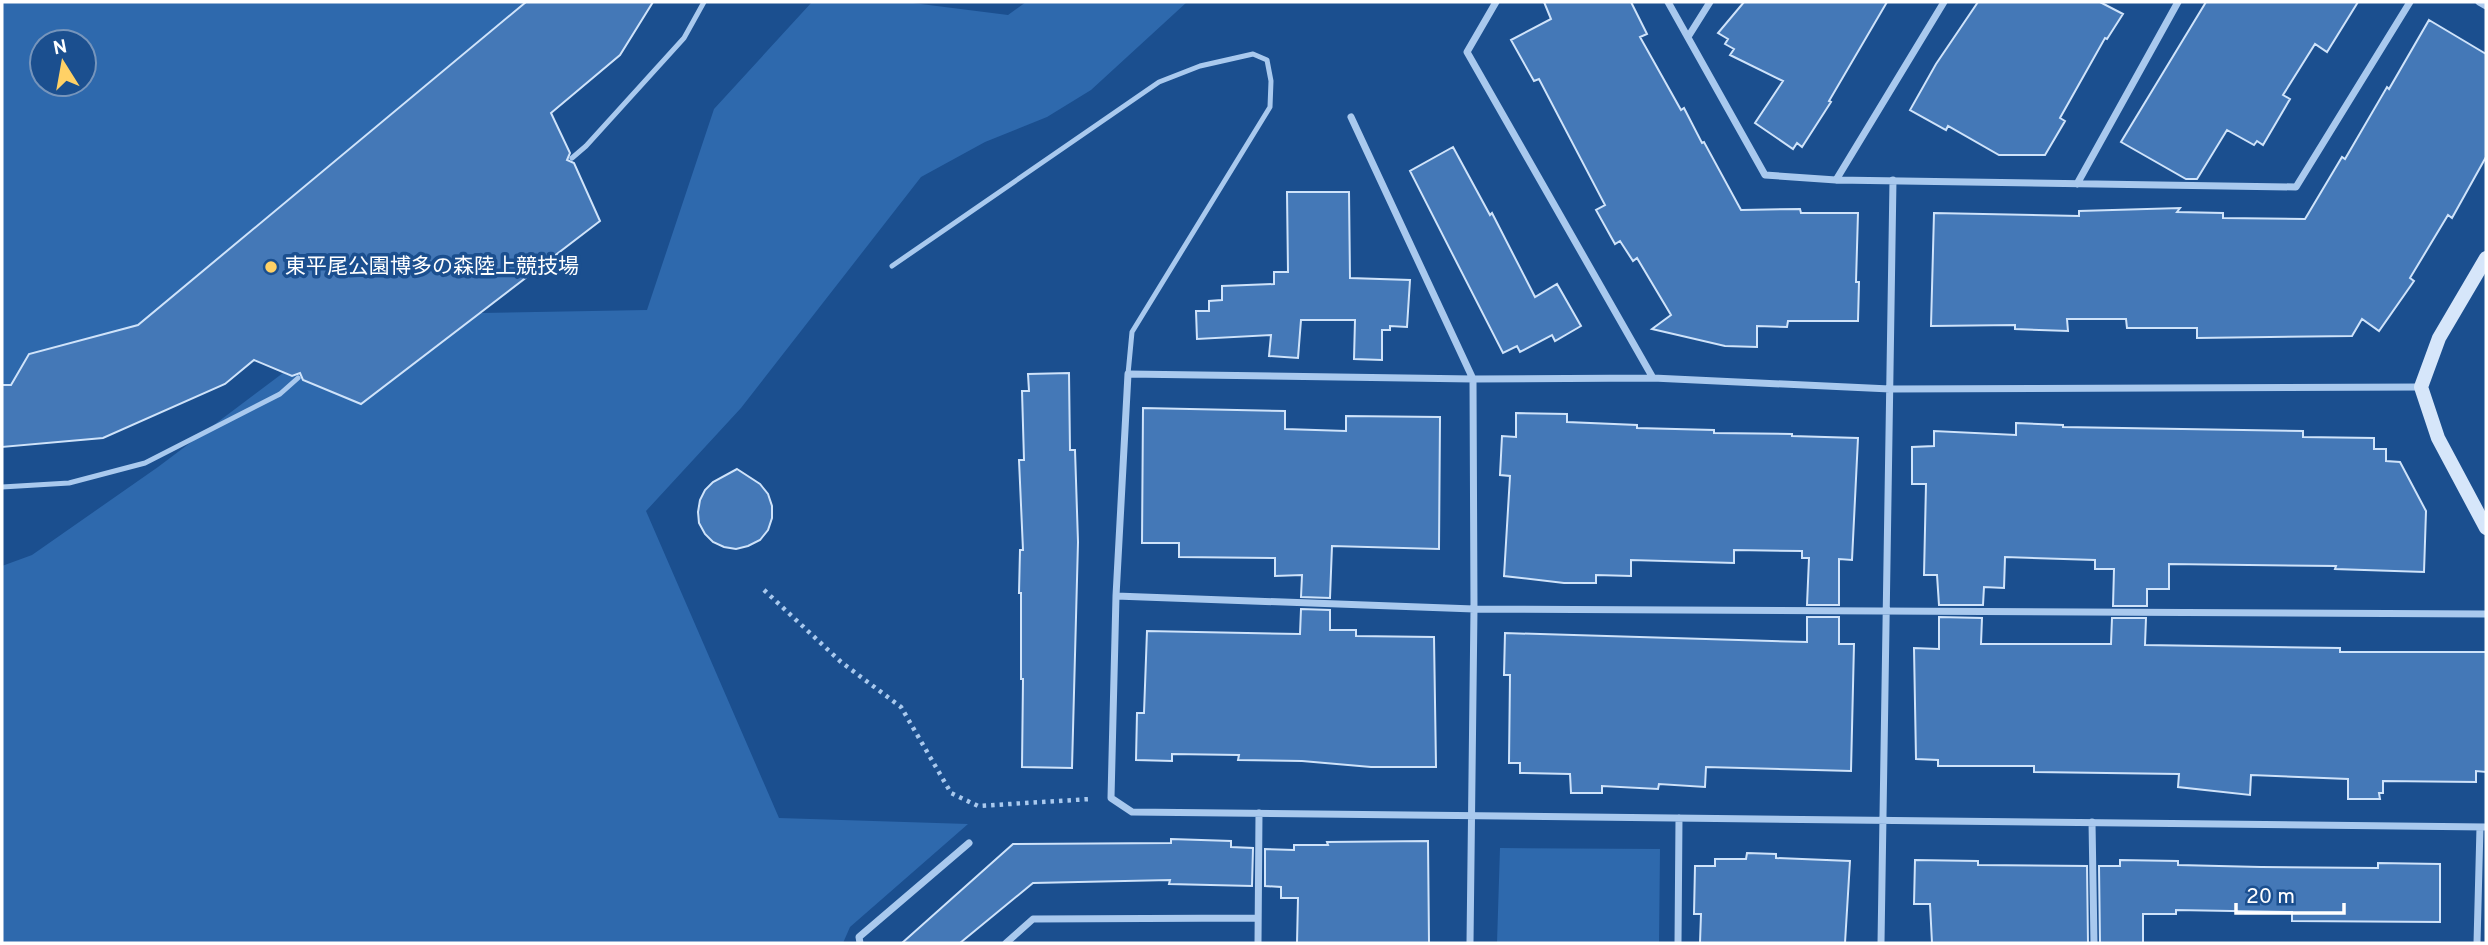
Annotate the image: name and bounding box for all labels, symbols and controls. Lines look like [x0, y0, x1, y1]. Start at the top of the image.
north arrow [28, 28, 98, 98]
text: N [51, 35, 69, 61]
place label: 東平尾公園博多の森陸上競技場 [285, 254, 579, 281]
marker: 東平尾公園博多の森陸上競技場 [263, 259, 279, 275]
scale bar [2236, 872, 2344, 916]
text: 20 m [2246, 884, 2295, 911]

